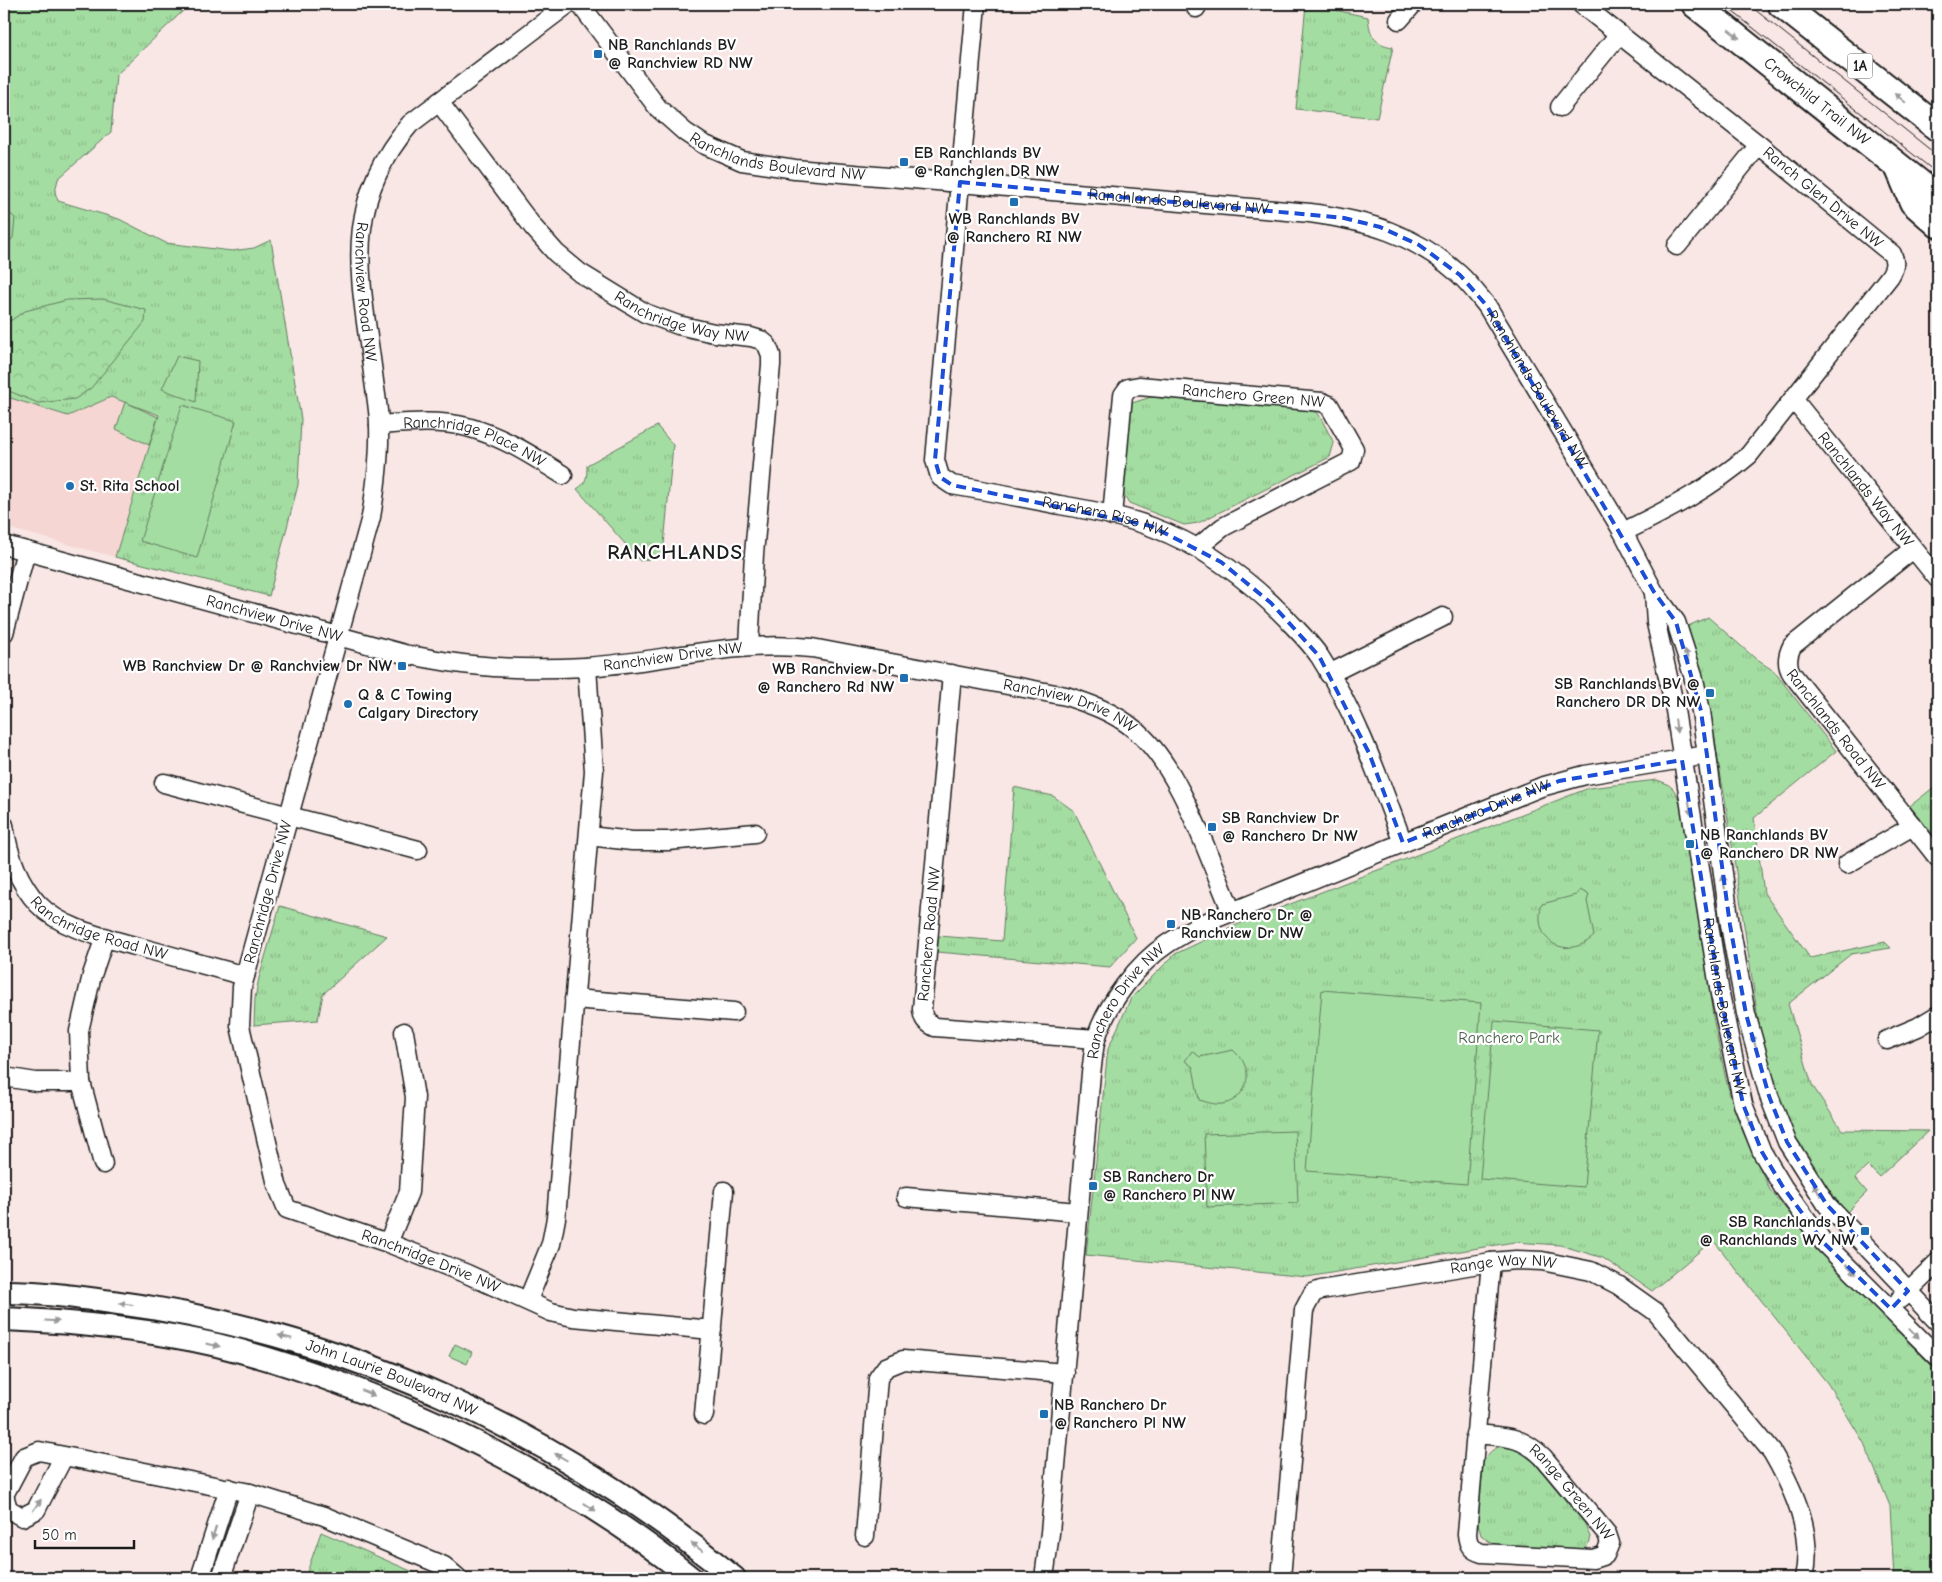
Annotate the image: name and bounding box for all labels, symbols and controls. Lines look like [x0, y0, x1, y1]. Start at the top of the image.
one-way arrow [1727, 29, 1740, 39]
place label: NB Ranchlands BV @ Ranchview RD NW [608, 36, 753, 72]
marker: NB Ranchlands BV @ Ranchview RD NW [592, 48, 604, 60]
street label: Crowchild Trail NW [1760, 54, 1874, 149]
road number: 1A [1848, 54, 1872, 78]
one-way arrow [1894, 92, 1907, 103]
street label: Ranchlands Boulevard NW [686, 129, 866, 184]
street label: Ranch Glen Drive NW [1760, 143, 1887, 252]
place label: EB Ranchlands BV @ Ranchglen DR NW [914, 144, 1060, 180]
marker: EB Ranchlands BV @ Ranchglen DR NW [898, 156, 910, 168]
street label: Ranchlands Boulevard NW [1088, 185, 1270, 218]
marker: WB Ranchlands BV @ Ranchero RI NW [1008, 196, 1020, 208]
place label: WB Ranchlands BV @ Ranchero RI NW [947, 210, 1082, 246]
street label: Ranchview Road NW [351, 221, 380, 363]
street label: Ranchridge Way NW [611, 287, 750, 346]
street label: Ranchlands Boulevard NW [1483, 307, 1591, 471]
street label: Ranchero Green NW [1181, 381, 1325, 411]
street label: Ranchridge Place NW [403, 414, 549, 471]
street label: Ranchlands Way NW [1814, 428, 1917, 550]
place label: St. Rita School [80, 477, 180, 495]
marker: St. Rita School [64, 480, 76, 492]
street label: Ranchero Rise NW [1041, 493, 1170, 541]
district label: RANCHLANDS [607, 540, 743, 564]
street label: Ranchview Drive NW [204, 591, 344, 646]
street label: Ranchview Drive NW [602, 639, 743, 674]
one-way arrow [1683, 648, 1691, 663]
place label: WB Ranchview Dr @ Ranchview Dr NW [123, 657, 392, 675]
marker: WB Ranchview Dr @ Ranchview Dr NW [396, 660, 408, 672]
place label: WB Ranchview Dr @ Ranchero Rd NW [757, 660, 895, 696]
street label: Ranchlands Road NW [1783, 666, 1889, 793]
marker: WB Ranchview Dr @ Ranchero Rd NW [898, 672, 910, 684]
street label: Ranchview Drive NW [1002, 675, 1140, 737]
place label: SB Ranchlands BV @ Ranchero DR DR NW [1555, 675, 1700, 711]
place label: Q & C Towing Calgary Directory [358, 686, 479, 722]
marker: SB Ranchlands BV @ Ranchero DR DR NW [1704, 687, 1716, 699]
marker: Q & C Towing Calgary Directory [342, 698, 354, 710]
one-way arrow [1673, 718, 1681, 734]
street label: Ranchero Drive NW [1420, 776, 1552, 843]
one-way arrow [1686, 800, 1694, 816]
place label: SB Ranchview Dr @ Ranchero Dr NW [1222, 809, 1358, 845]
street label: Ranchridge Drive NW [240, 818, 296, 965]
marker: SB Ranchview Dr @ Ranchero Dr NW [1206, 821, 1218, 833]
place label: NB Ranchlands BV @ Ranchero DR NW [1700, 826, 1839, 862]
marker: NB Ranchlands BV @ Ranchero DR NW [1684, 838, 1696, 850]
street label: Ranchero Road NW [914, 866, 944, 1002]
one-way arrow [1720, 873, 1728, 889]
street label: Ranchridge Road NW [27, 893, 170, 964]
place label: NB Ranchero Dr @ Ranchview Dr NW [1181, 906, 1313, 942]
street label: Ranchlands Boulevard NW [1699, 916, 1750, 1098]
marker: NB Ranchero Dr @ Ranchview Dr NW [1165, 918, 1177, 930]
street label: Ranchero Drive NW [1084, 940, 1168, 1060]
park label: Ranchero Park [1458, 1029, 1560, 1047]
one-way arrow [1749, 1034, 1757, 1049]
one-way arrow [1746, 1115, 1754, 1130]
place label: SB Ranchero Dr @ Ranchero Pl NW [1103, 1168, 1235, 1204]
marker: SB Ranchero Dr @ Ranchero Pl NW [1087, 1180, 1099, 1192]
one-way arrow [1812, 1183, 1822, 1196]
place label: SB Ranchlands BV @ Ranchlands WY NW [1700, 1213, 1855, 1249]
marker: SB Ranchlands BV @ Ranchlands WY NW [1859, 1225, 1871, 1237]
street label: Ranchridge Drive NW [359, 1226, 503, 1297]
street label: Range Way NW [1449, 1251, 1558, 1278]
one-way arrow [1844, 1263, 1856, 1275]
one-way arrow [118, 1300, 134, 1308]
one-way arrow [45, 1318, 61, 1326]
one-way arrow [1908, 1327, 1920, 1339]
one-way arrow [277, 1333, 292, 1341]
street label: John Laurie Boulevard NW [303, 1336, 480, 1420]
one-way arrow [206, 1341, 222, 1349]
one-way arrow [361, 1390, 375, 1398]
place label: NB Ranchero Dr @ Ranchero Pl NW [1054, 1396, 1186, 1432]
marker: NB Ranchero Dr @ Ranchero Pl NW [1038, 1408, 1050, 1420]
street label: Range Green NW [1526, 1440, 1617, 1544]
one-way arrow [555, 1453, 568, 1462]
one-way arrow [33, 1498, 42, 1512]
one-way arrow [584, 1502, 597, 1511]
scale bar [35, 1517, 134, 1549]
text: 50 m [42, 1526, 77, 1544]
one-way arrow [210, 1526, 218, 1541]
one-way arrow [690, 1542, 703, 1553]

